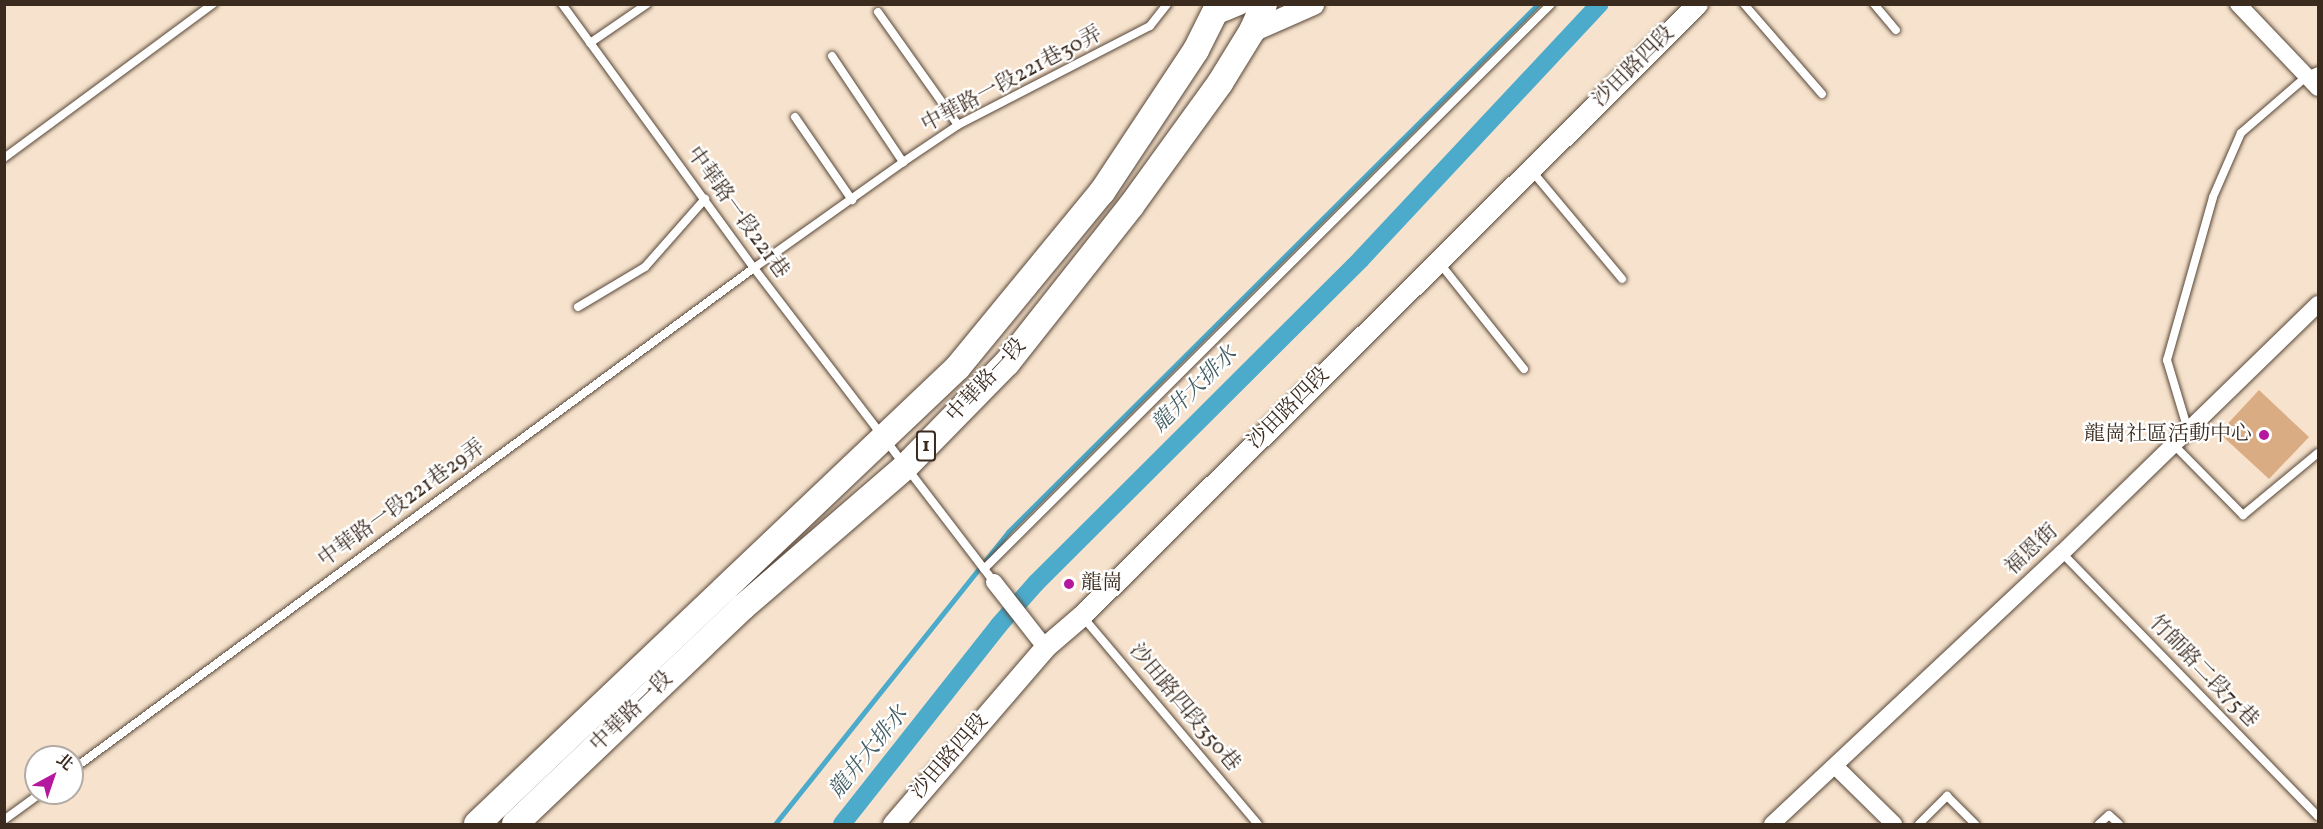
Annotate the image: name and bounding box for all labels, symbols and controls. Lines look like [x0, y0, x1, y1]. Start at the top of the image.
street label: 沙田路四段 [1588, 21, 1680, 113]
street label: 中華路一段221巷30弄 [917, 22, 1107, 138]
street label: 中華路一段221巷 [681, 142, 793, 284]
street label: 中華路一段 [942, 334, 1032, 428]
water label: 龍井大排水 [1147, 342, 1243, 438]
street label: 沙田路四段 [1243, 363, 1335, 455]
place label: 龍崗社區活動中心 [2084, 422, 2252, 448]
marker: 龍崗社區活動中心 [2257, 428, 2271, 442]
road number: 1 [916, 429, 936, 463]
street label: 中華路一段221巷29弄 [314, 435, 490, 573]
street label: 福恩街 [2000, 519, 2064, 581]
place label: 龍崗 [1081, 571, 1123, 597]
marker: 龍崗 [1062, 577, 1076, 591]
street label: 竹師路二段75巷 [2143, 611, 2263, 733]
street label: 沙田路四段350巷 [1123, 639, 1245, 777]
street label: 中華路一段 [585, 666, 679, 758]
water label: 龍井大排水 [824, 702, 914, 804]
street label: 沙田路四段 [906, 709, 994, 805]
north arrow [24, 745, 84, 805]
text: 北 [51, 749, 77, 776]

